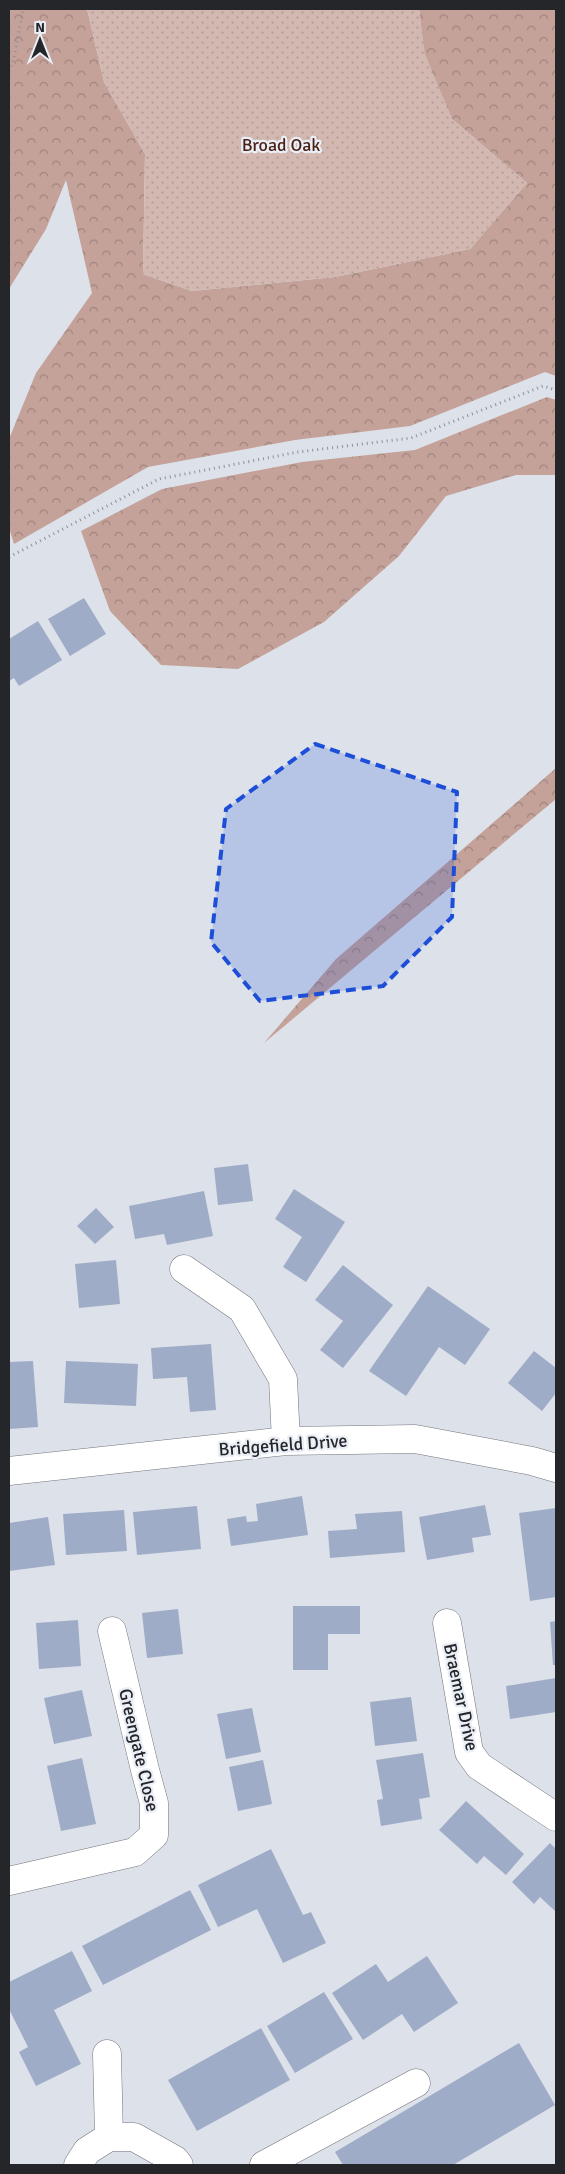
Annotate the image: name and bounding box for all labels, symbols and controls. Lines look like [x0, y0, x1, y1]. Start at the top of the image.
north arrow [15, 15, 65, 65]
text: N [35, 19, 45, 36]
park label: Broad Oak [242, 134, 320, 156]
street label: Bridgefield Drive [218, 1430, 348, 1460]
street label: Braemar Drive [439, 1641, 483, 1753]
street label: Greengate Close [114, 1686, 164, 1814]

